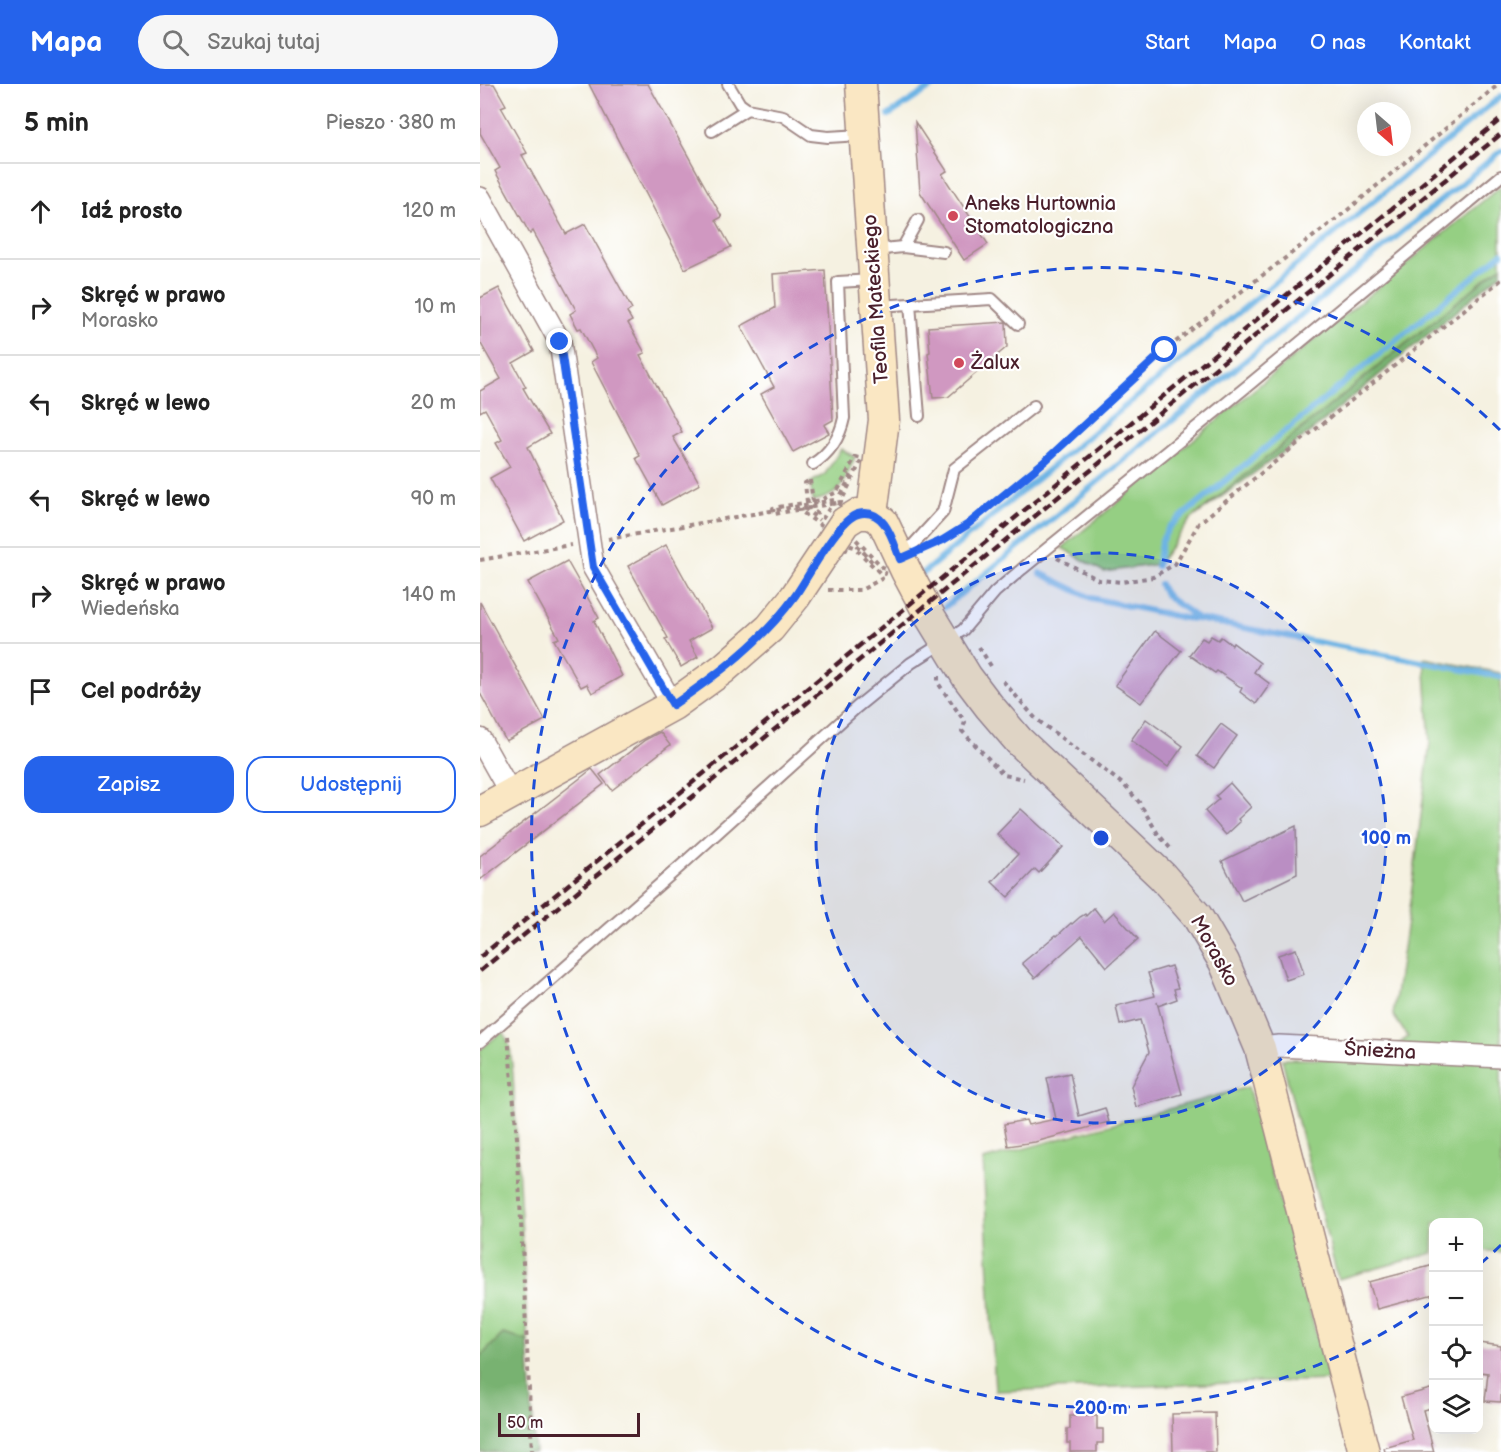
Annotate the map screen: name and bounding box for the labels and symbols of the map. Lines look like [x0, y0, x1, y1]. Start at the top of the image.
north arrow [1357, 102, 1411, 156]
place label: Aneks Hurtownia Stomatologiczna [965, 192, 1116, 239]
marker: Aneks Hurtownia Stomatologiczna [946, 209, 960, 223]
street label: Teofila Mateckiego [858, 213, 894, 385]
route end [546, 328, 572, 354]
route start [1151, 336, 1177, 362]
place label: Żalux [970, 350, 1020, 375]
marker: Żalux [952, 356, 966, 370]
centre of rings [1091, 828, 1111, 848]
text: 100 m [1361, 828, 1411, 849]
street label: Morasko [1185, 911, 1243, 991]
street label: Śnieżna [1343, 1036, 1417, 1065]
text: 200 m [1074, 1398, 1128, 1419]
scale bar [498, 1410, 640, 1438]

